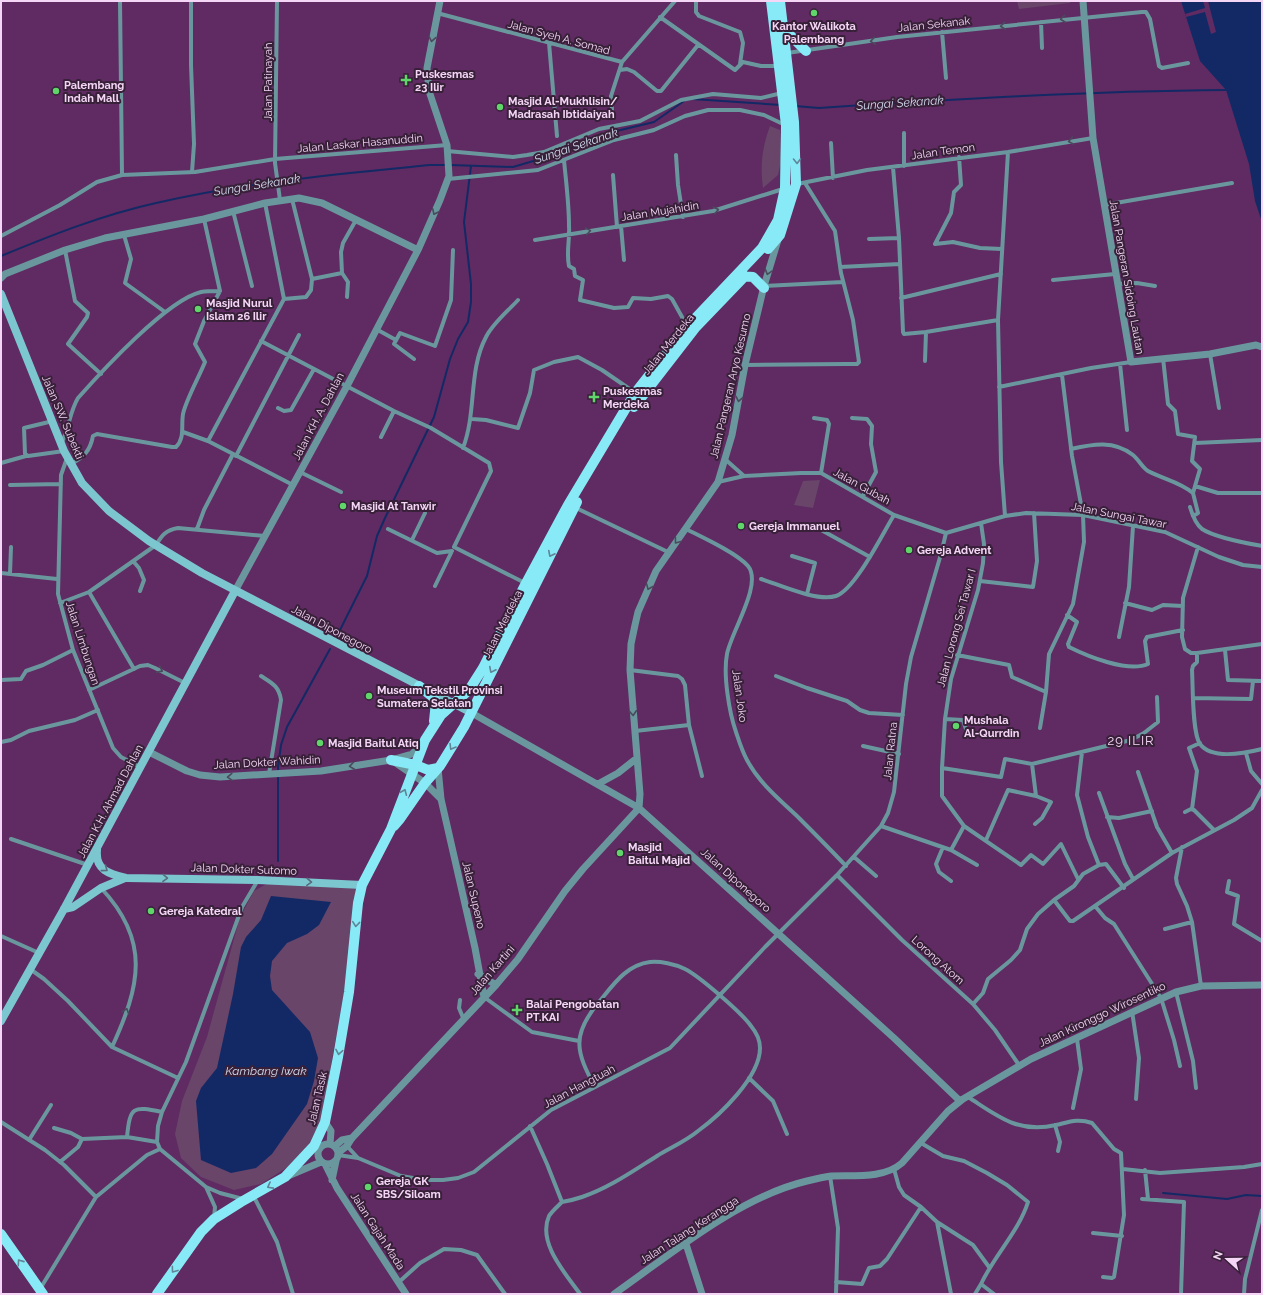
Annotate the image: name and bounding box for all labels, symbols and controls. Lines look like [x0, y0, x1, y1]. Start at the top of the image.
marker: Kantor Walikota Palembang [809, 8, 819, 18]
street label: Jalan Sekanak [897, 14, 971, 35]
one-way arrow [1060, 15, 1066, 24]
street label: Jalan Syeh A. Somad [506, 18, 612, 57]
place label: Kantor Walikota Palembang [772, 20, 856, 46]
one-way arrow [999, 21, 1006, 30]
one-way arrow [429, 36, 437, 42]
one-way arrow [870, 36, 876, 45]
street label: Jalan Patinayah [262, 43, 275, 121]
place label: Puskesmas 23 Ilir [415, 68, 475, 94]
marker: Puskesmas 23 Ilir [400, 74, 412, 86]
place label: Palembang Indah Mall [64, 79, 124, 105]
marker: Palembang Indah Mall [51, 86, 61, 96]
water label: Sungai Sekanak [855, 93, 945, 113]
place label: Masjid Al-Mukhlisin/ Madrasah Ibtidaiyah [508, 95, 618, 121]
marker: Masjid Al-Mukhlisin/ Madrasah Ibtidaiyah [495, 102, 505, 112]
water label: Sungai Sekanak [531, 125, 620, 167]
street label: Jalan Laskar Hasanuddin [297, 132, 423, 155]
one-way arrow [1068, 136, 1074, 145]
street label: Jalan Temon [910, 141, 976, 162]
one-way arrow [793, 158, 801, 164]
water label: Sungai Sekanak [212, 171, 302, 199]
street label: Jalan Mujahidin [620, 199, 700, 224]
street label: Jalan Pangeran Sidoing Lautan [1106, 199, 1147, 355]
one-way arrow [713, 207, 719, 215]
one-way arrow [432, 208, 440, 215]
one-way arrow [584, 227, 591, 236]
one-way arrow [764, 268, 773, 275]
place label: Masjid Nurul Islam 26 Ilir [206, 297, 273, 323]
marker: Masjid Nurul Islam 26 Ilir [193, 304, 203, 314]
street label: Jalan Merdeka [640, 311, 697, 377]
street label: Jalan Pangeran Aryo Kesumo [707, 312, 754, 460]
street label: Jalan KH. A. Dahlan [290, 370, 347, 462]
street label: Jalan SW. Subekti [39, 373, 86, 461]
place label: Puskesmas Merdeka [603, 385, 663, 411]
marker: Puskesmas Merdeka [588, 391, 600, 403]
one-way arrow [735, 395, 744, 402]
street label: Jalan Gubah [831, 465, 892, 507]
place label: Masjid At Tanwir [351, 500, 437, 513]
street label: Jalan Sungai Tawar [1070, 500, 1168, 531]
marker: Masjid At Tanwir [338, 501, 348, 511]
place label: Gereja Immanuel [749, 520, 840, 533]
marker: Gereja Immanuel [736, 521, 746, 531]
one-way arrow [674, 536, 681, 543]
place label: Gereja Advent [917, 544, 992, 557]
marker: Gereja Advent [904, 545, 914, 555]
one-way arrow [548, 550, 556, 558]
street label: Jalan Lorong Sei Tawar I [934, 568, 979, 689]
one-way arrow [646, 583, 654, 590]
street label: Jalan Merdeka [480, 588, 525, 660]
street label: Jalan Limbungan [63, 600, 102, 687]
street label: Jalan Diponegoro [289, 603, 375, 656]
one-way arrow [156, 665, 163, 673]
one-way arrow [489, 666, 497, 674]
street label: Jalan Joko [729, 669, 750, 724]
place label: Museum Tekstil Provinsi Sumatera Selatan [377, 684, 503, 710]
marker: Museum Tekstil Provinsi Sumatera Selatan [364, 691, 374, 701]
one-way arrow [629, 710, 638, 716]
place label: Mushala Al-Qurrdin [964, 714, 1020, 740]
street label: Jalan Ratna [881, 721, 900, 781]
marker: Mushala Al-Qurrdin [951, 721, 961, 731]
district label: 29 ILIR [1107, 733, 1155, 748]
place label: Masjid Baitul Atiq [328, 737, 419, 750]
marker: Masjid Baitul Atiq [315, 738, 325, 748]
street label: Jalan K.H. Ahmad Dahlan [75, 742, 146, 860]
one-way arrow [449, 743, 456, 750]
street label: Jalan Dokter Wahidin [213, 753, 321, 772]
one-way arrow [349, 761, 355, 770]
one-way arrow [227, 772, 233, 781]
one-way arrow [400, 789, 408, 796]
place label: Masjid Baitul Majid [628, 841, 690, 867]
street label: Jalan Diponegoro [698, 846, 774, 915]
marker: Masjid Baitul Majid [615, 848, 625, 858]
street label: Jalan Supeno [459, 860, 488, 931]
street label: Jalan Dokter Sutomo [191, 861, 298, 878]
one-way arrow [100, 864, 107, 871]
one-way arrow [162, 874, 168, 882]
one-way arrow [306, 878, 312, 886]
place label: Gereja Katedral [159, 905, 242, 918]
marker: Gereja Katedral [146, 906, 156, 916]
one-way arrow [352, 921, 361, 927]
street label: Lorong Atom [909, 933, 967, 987]
street label: Jalan Kartini [467, 943, 517, 998]
street label: Jalan Kironggo Wirosentiko [1037, 979, 1168, 1050]
place label: Balai Pengobatan PT.KAI [526, 998, 619, 1024]
marker: Balai Pengobatan PT.KAI [511, 1004, 523, 1016]
one-way arrow [122, 1008, 130, 1015]
one-way arrow [335, 1049, 344, 1055]
street label: Jalan Hangtuah [541, 1062, 617, 1111]
water label: Kambang Iwak [225, 1064, 307, 1078]
street label: Jalan Tasik [305, 1070, 330, 1126]
place label: Gereja GK SBS/Siloam [376, 1175, 441, 1201]
one-way arrow [266, 1181, 274, 1189]
marker: Gereja GK SBS/Siloam [363, 1182, 373, 1192]
street label: Jalan Gajah Mada [348, 1190, 407, 1272]
street label: Jalan Talang Kerangga [638, 1194, 741, 1267]
north arrow [1207, 1239, 1247, 1279]
text: N [1211, 1249, 1226, 1262]
one-way arrow [17, 1259, 25, 1266]
one-way arrow [171, 1266, 179, 1273]

